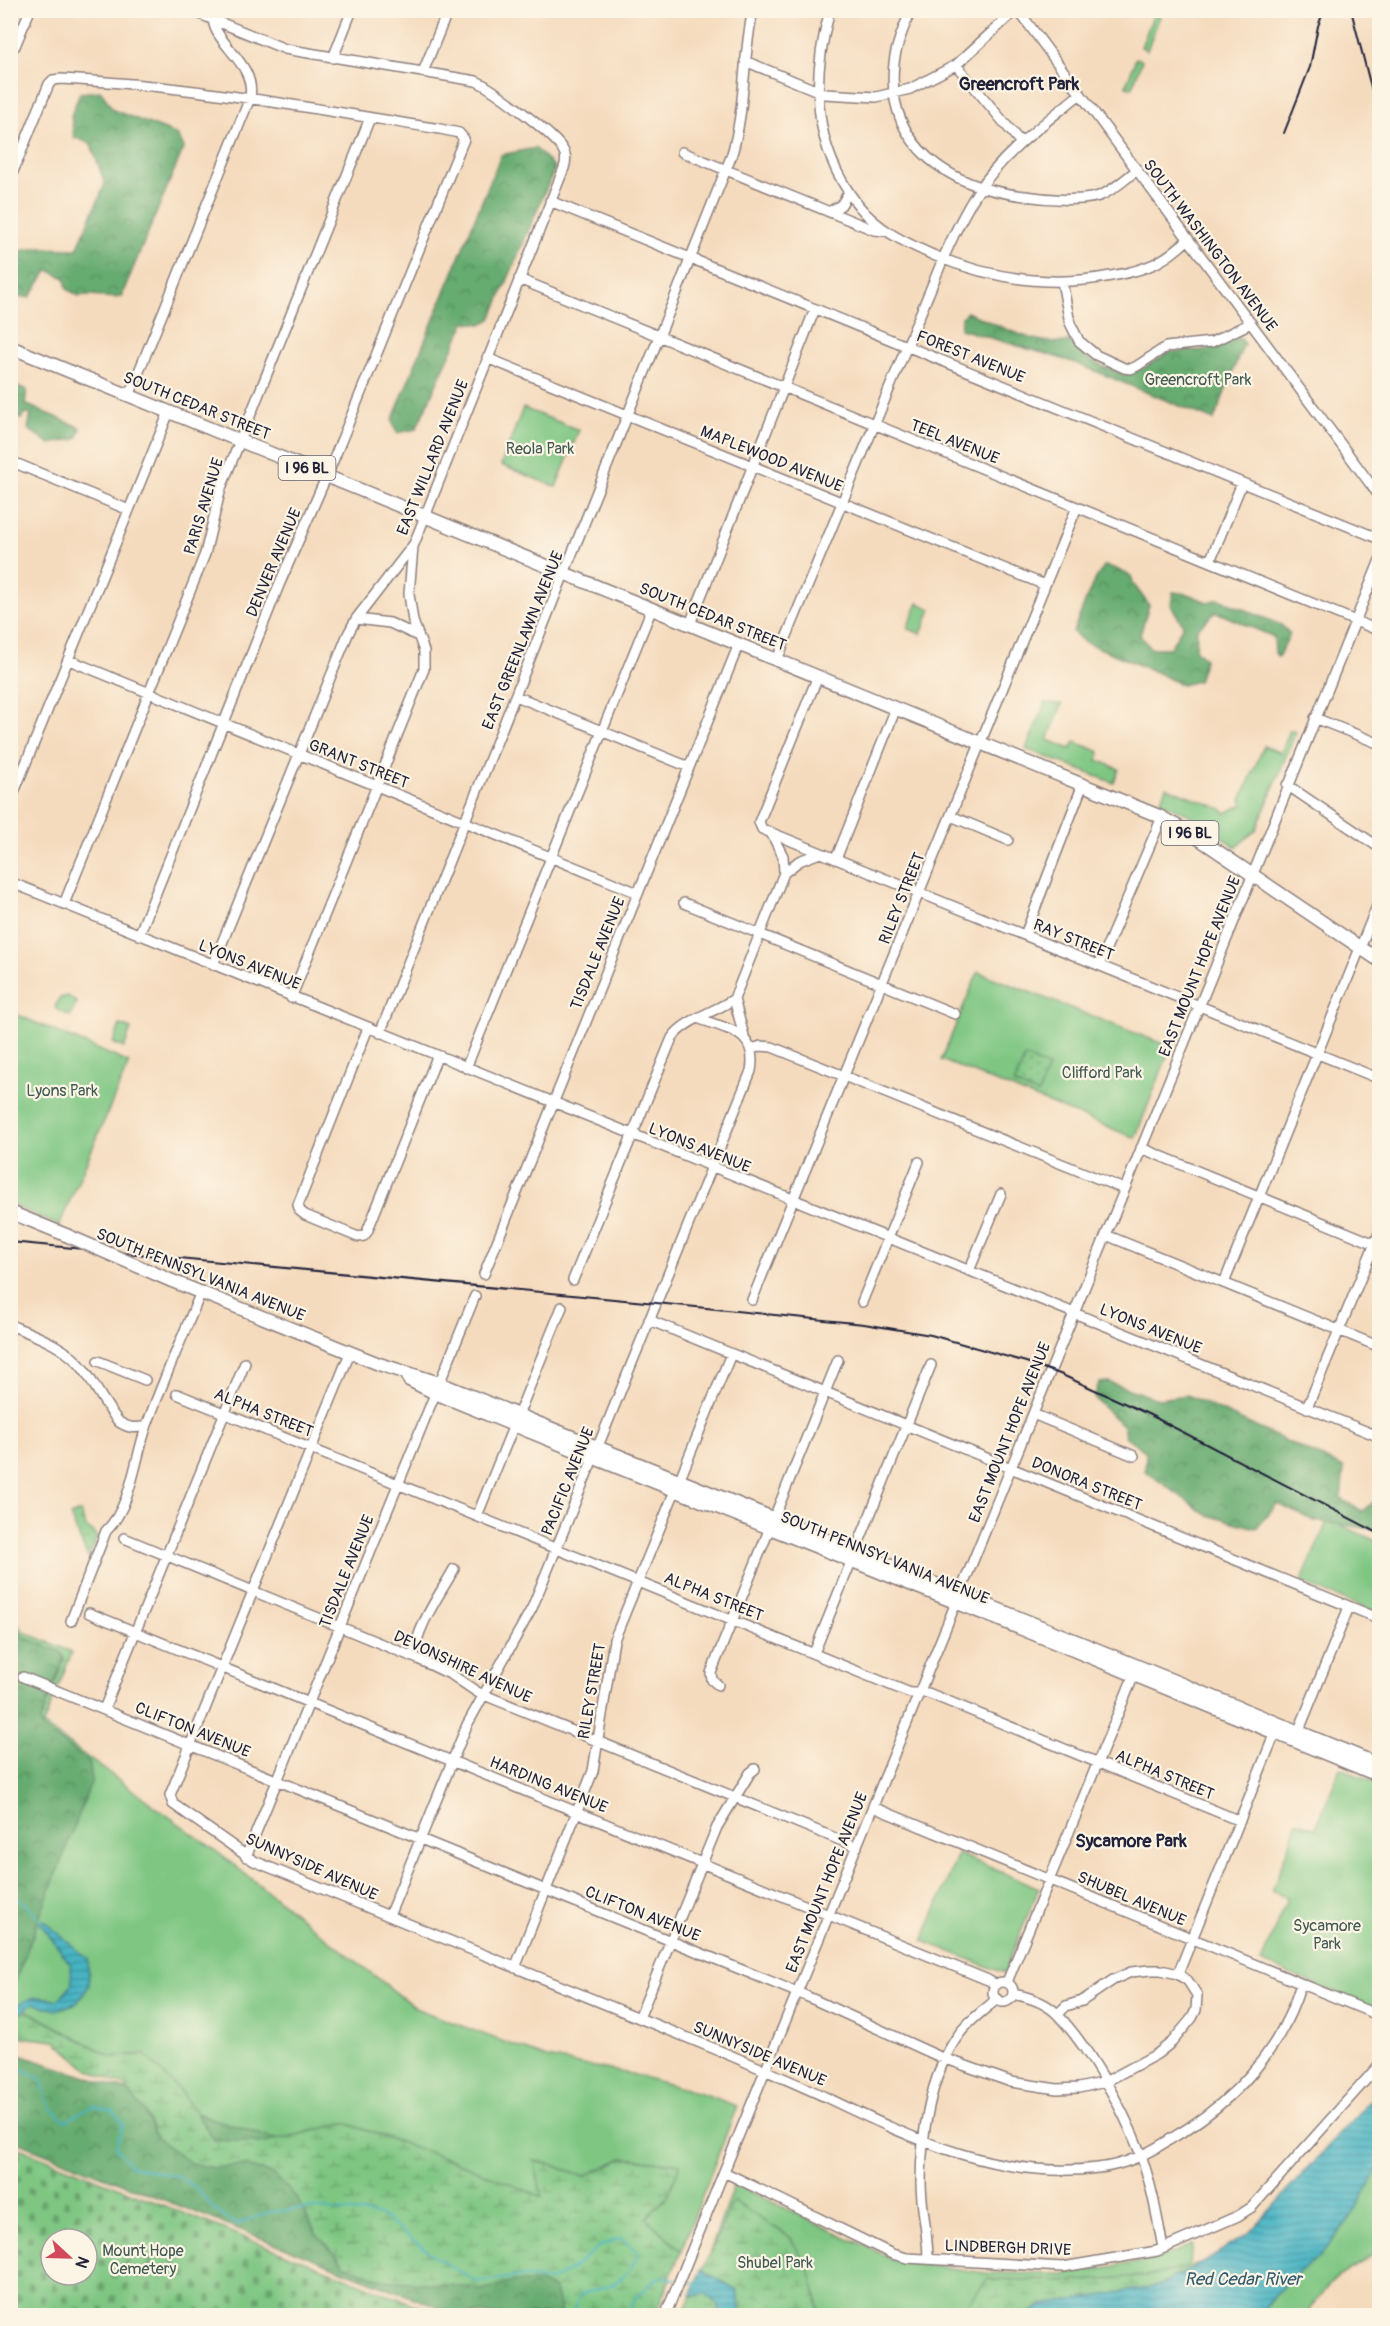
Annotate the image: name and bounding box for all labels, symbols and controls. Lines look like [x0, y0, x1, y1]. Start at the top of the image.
district label: Greencroft Park [959, 73, 1080, 96]
street label: SOUTH WASHINGTON AVENUE [1139, 155, 1282, 336]
street label: FOREST AVENUE [913, 326, 1028, 388]
street label: SOUTH CEDAR STREET [120, 367, 273, 445]
park label: Greencroft Park [1144, 370, 1252, 390]
street label: EAST WILLARD AVENUE [393, 377, 473, 538]
street label: TEEL AVENUE [907, 415, 1002, 469]
street label: MAPLEWOOD AVENUE [697, 421, 846, 497]
park label: Reola Park [506, 439, 575, 459]
street label: PARIS AVENUE [180, 455, 228, 557]
road number: I 96 BL [278, 456, 336, 480]
street label: DENVER AVENUE [242, 505, 306, 620]
street label: EAST GREENLAWN AVENUE [478, 548, 568, 733]
street label: SOUTH CEDAR STREET [636, 578, 789, 656]
street label: GRANT STREET [306, 735, 412, 793]
road number: I 96 BL [1162, 821, 1218, 845]
street label: RILEY STREET [875, 850, 929, 947]
street label: EAST MOUNT HOPE AVENUE [1155, 873, 1245, 1060]
street label: TISDALE AVENUE [566, 894, 630, 1013]
street label: RAY STREET [1030, 915, 1117, 965]
street label: LYONS AVENUE [196, 935, 304, 994]
park label: Clifford Park [1062, 1063, 1142, 1083]
park label: Lyons Park [26, 1081, 98, 1101]
street label: LYONS AVENUE [646, 1118, 754, 1177]
street label: SOUTH PENNSYLVANIA AVENUE [93, 1224, 308, 1326]
street label: LYONS AVENUE [1097, 1299, 1205, 1358]
street label: EAST MOUNT HOPE AVENUE [965, 1339, 1055, 1526]
street label: ALPHA STREET [211, 1384, 316, 1442]
street label: PACIFIC AVENUE [537, 1424, 599, 1539]
street label: DONORA STREET [1029, 1453, 1145, 1515]
street label: SOUTH PENNSYLVANIA AVENUE [777, 1507, 992, 1609]
street label: TISDALE AVENUE [315, 1512, 379, 1631]
street label: ALPHA STREET [661, 1568, 766, 1626]
street label: DEVONSHIRE AVENUE [390, 1626, 535, 1708]
street label: RILEY STREET [574, 1642, 610, 1741]
street label: CLIFTON AVENUE [132, 1698, 253, 1762]
street label: ALPHA STREET [1112, 1745, 1217, 1805]
street label: HARDING AVENUE [487, 1752, 611, 1818]
street label: EAST MOUNT HOPE AVENUE [782, 1789, 872, 1976]
street label: SUNNYSIDE AVENUE [242, 1829, 381, 1905]
district label: Sycamore Park [1075, 1830, 1187, 1853]
street label: SHUBEL AVENUE [1074, 1867, 1189, 1931]
street label: CLIFTON AVENUE [582, 1882, 703, 1946]
park label: Sycamore Park [1293, 1916, 1361, 1954]
street label: SUNNYSIDE AVENUE [690, 2017, 829, 2091]
north arrow [39, 2227, 99, 2287]
street label: LINDBERGH DRIVE [944, 2236, 1072, 2260]
park label: Mount Hope Cemetery [102, 2241, 184, 2279]
text: N [71, 2253, 93, 2271]
park label: Shubel Park [737, 2253, 813, 2273]
water label: Red Cedar River [1184, 2268, 1304, 2291]

